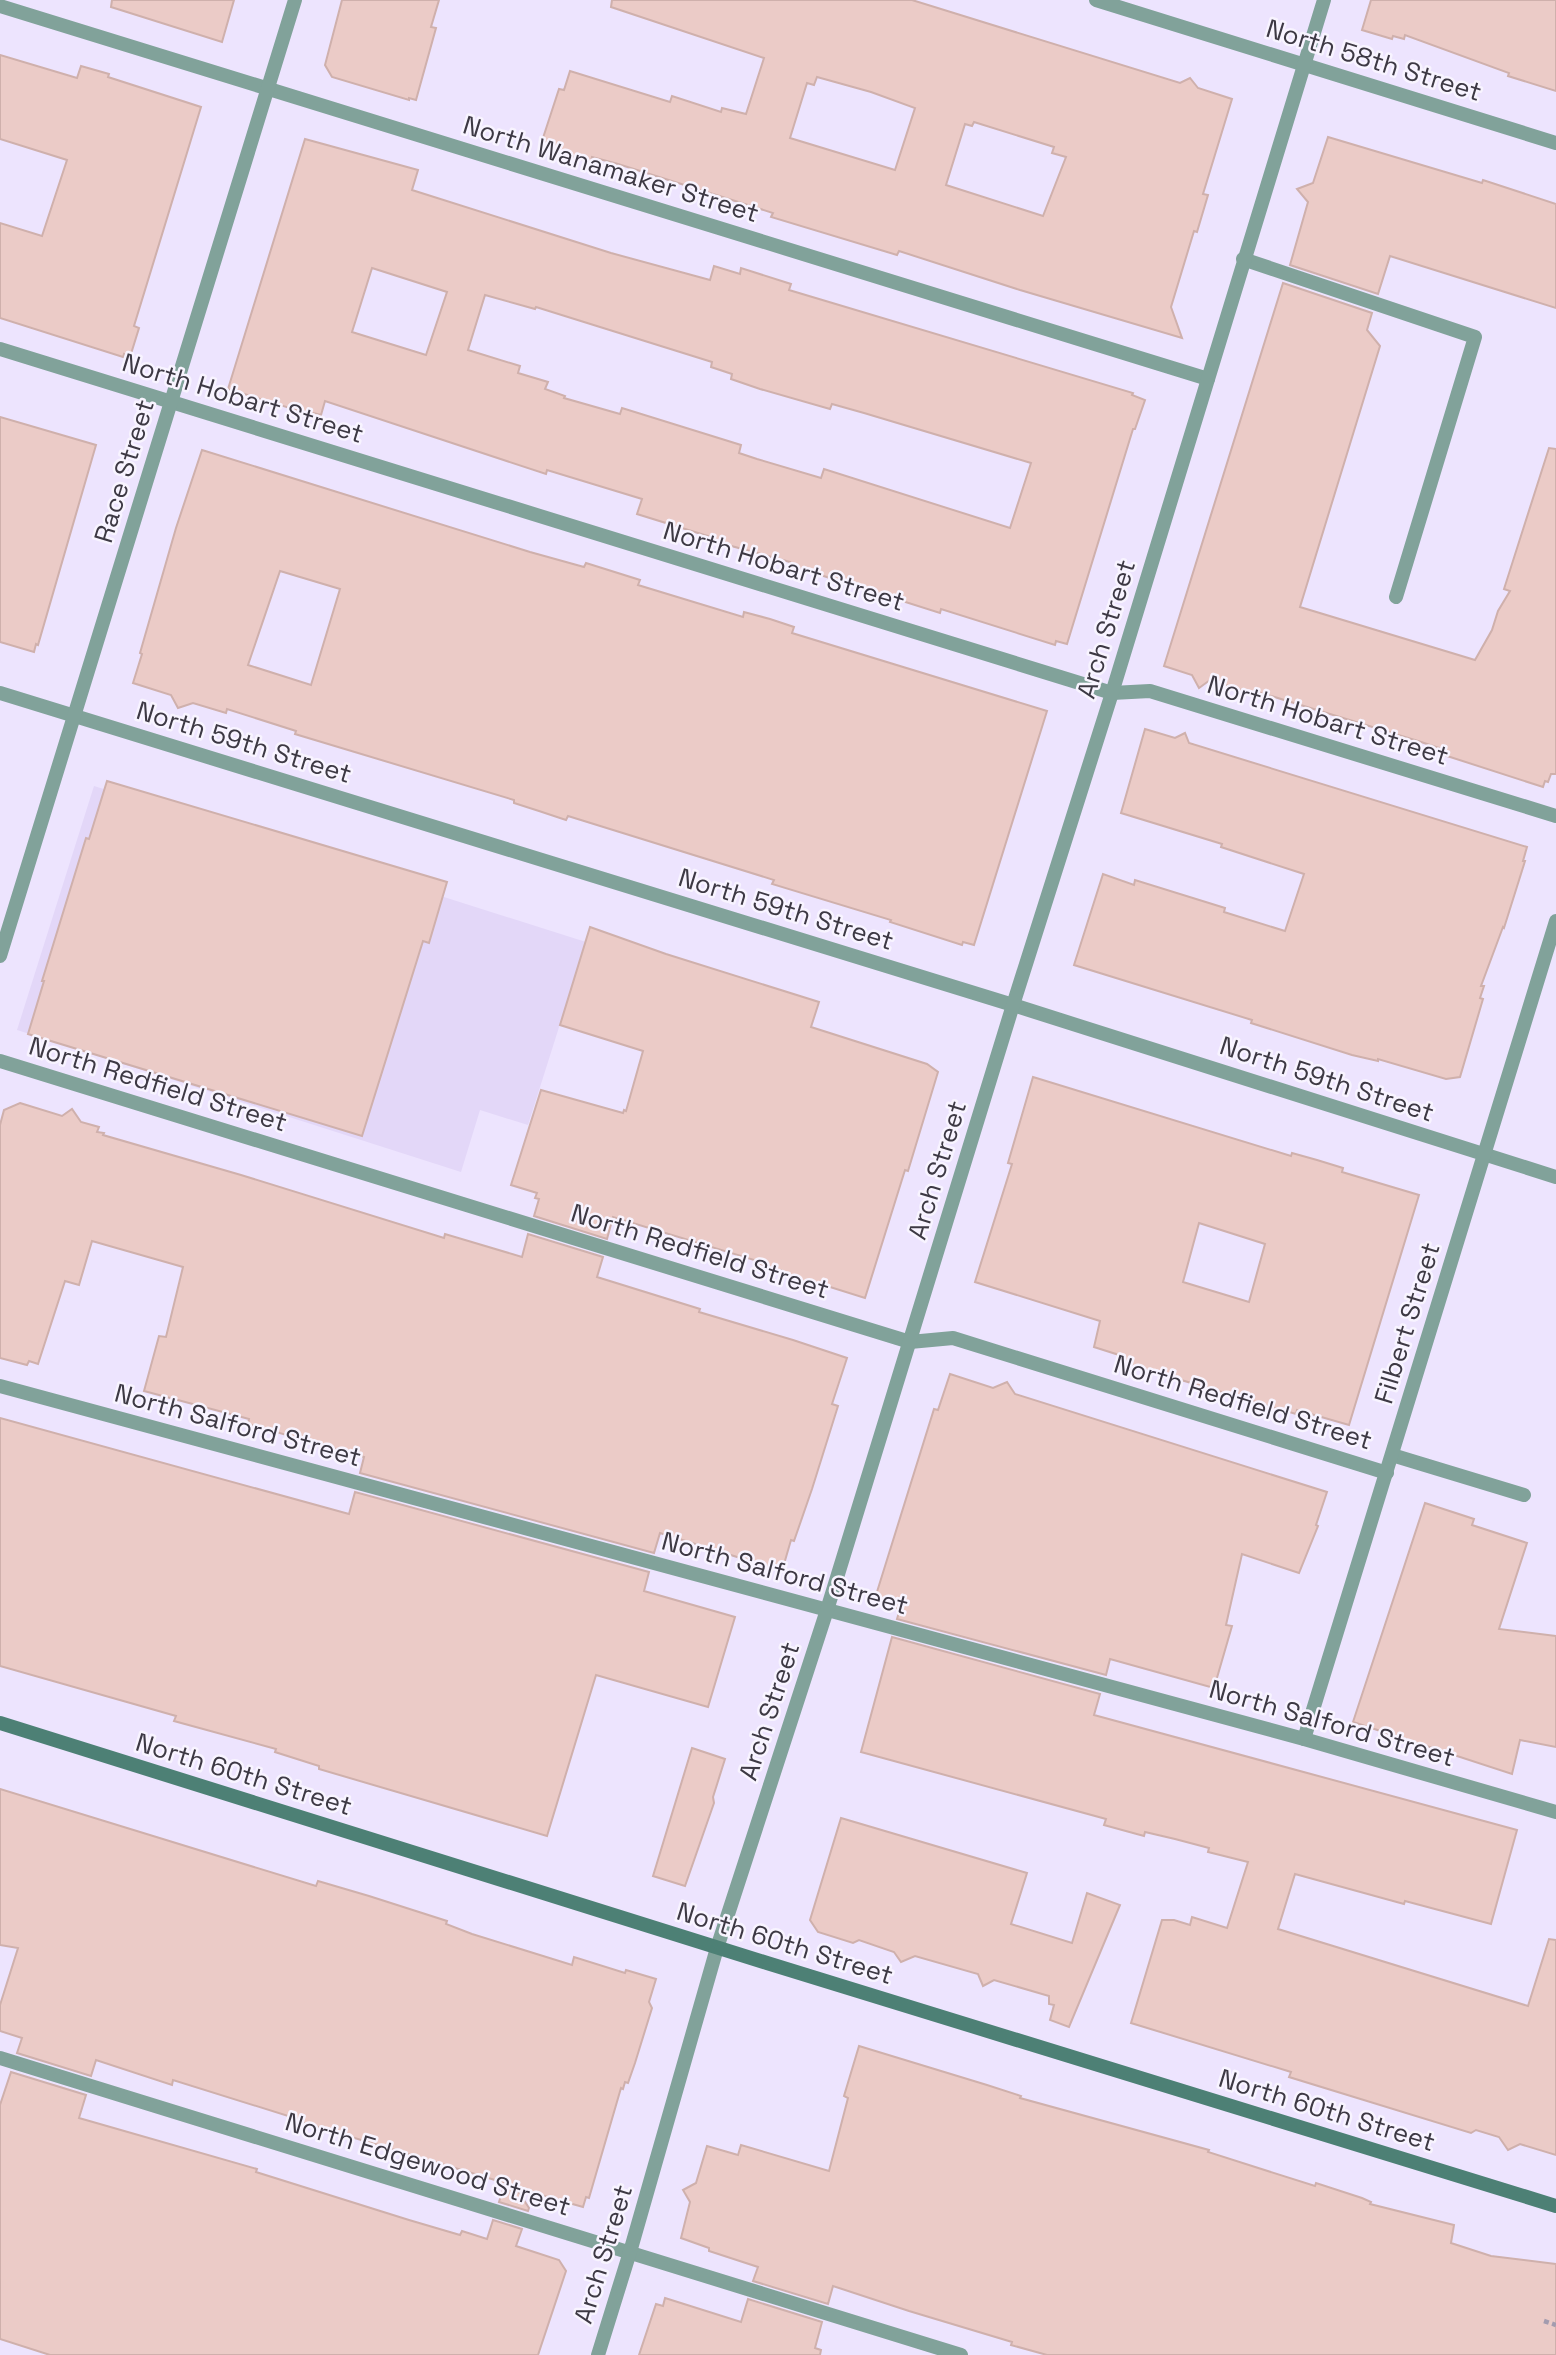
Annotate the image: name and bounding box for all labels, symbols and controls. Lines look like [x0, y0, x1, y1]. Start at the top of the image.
street label: North 58th Street [1262, 11, 1486, 109]
street label: North Wanamaker Street [459, 108, 763, 230]
street label: North Hobart Street [118, 345, 368, 451]
street label: Race Street [86, 395, 162, 547]
street label: North Hobart Street [659, 513, 909, 619]
street label: Arch Street [1069, 555, 1143, 703]
street label: North Hobart Street [1203, 667, 1453, 773]
street label: North 59th Street [132, 693, 356, 791]
street label: North 59th Street [674, 860, 898, 958]
street label: North 59th Street [1216, 1028, 1438, 1130]
street label: North Redfield Street [25, 1029, 291, 1139]
street label: Arch Street [900, 1096, 974, 1244]
street label: North Redfield Street [567, 1196, 833, 1306]
street label: Filbert Street [1366, 1238, 1448, 1408]
street label: North Redfield Street [1110, 1347, 1376, 1457]
street label: North Salford Street [111, 1376, 365, 1474]
street label: North Salford Street [658, 1524, 912, 1622]
street label: Arch Street [731, 1638, 807, 1784]
street label: North Salford Street [1205, 1672, 1459, 1774]
street label: North 60th Street [132, 1725, 356, 1823]
street label: North 60th Street [673, 1894, 897, 1992]
street label: North 60th Street [1215, 2061, 1439, 2159]
street label: North Edgewood Street [281, 2104, 575, 2224]
street label: Arch Street [566, 2180, 640, 2328]

